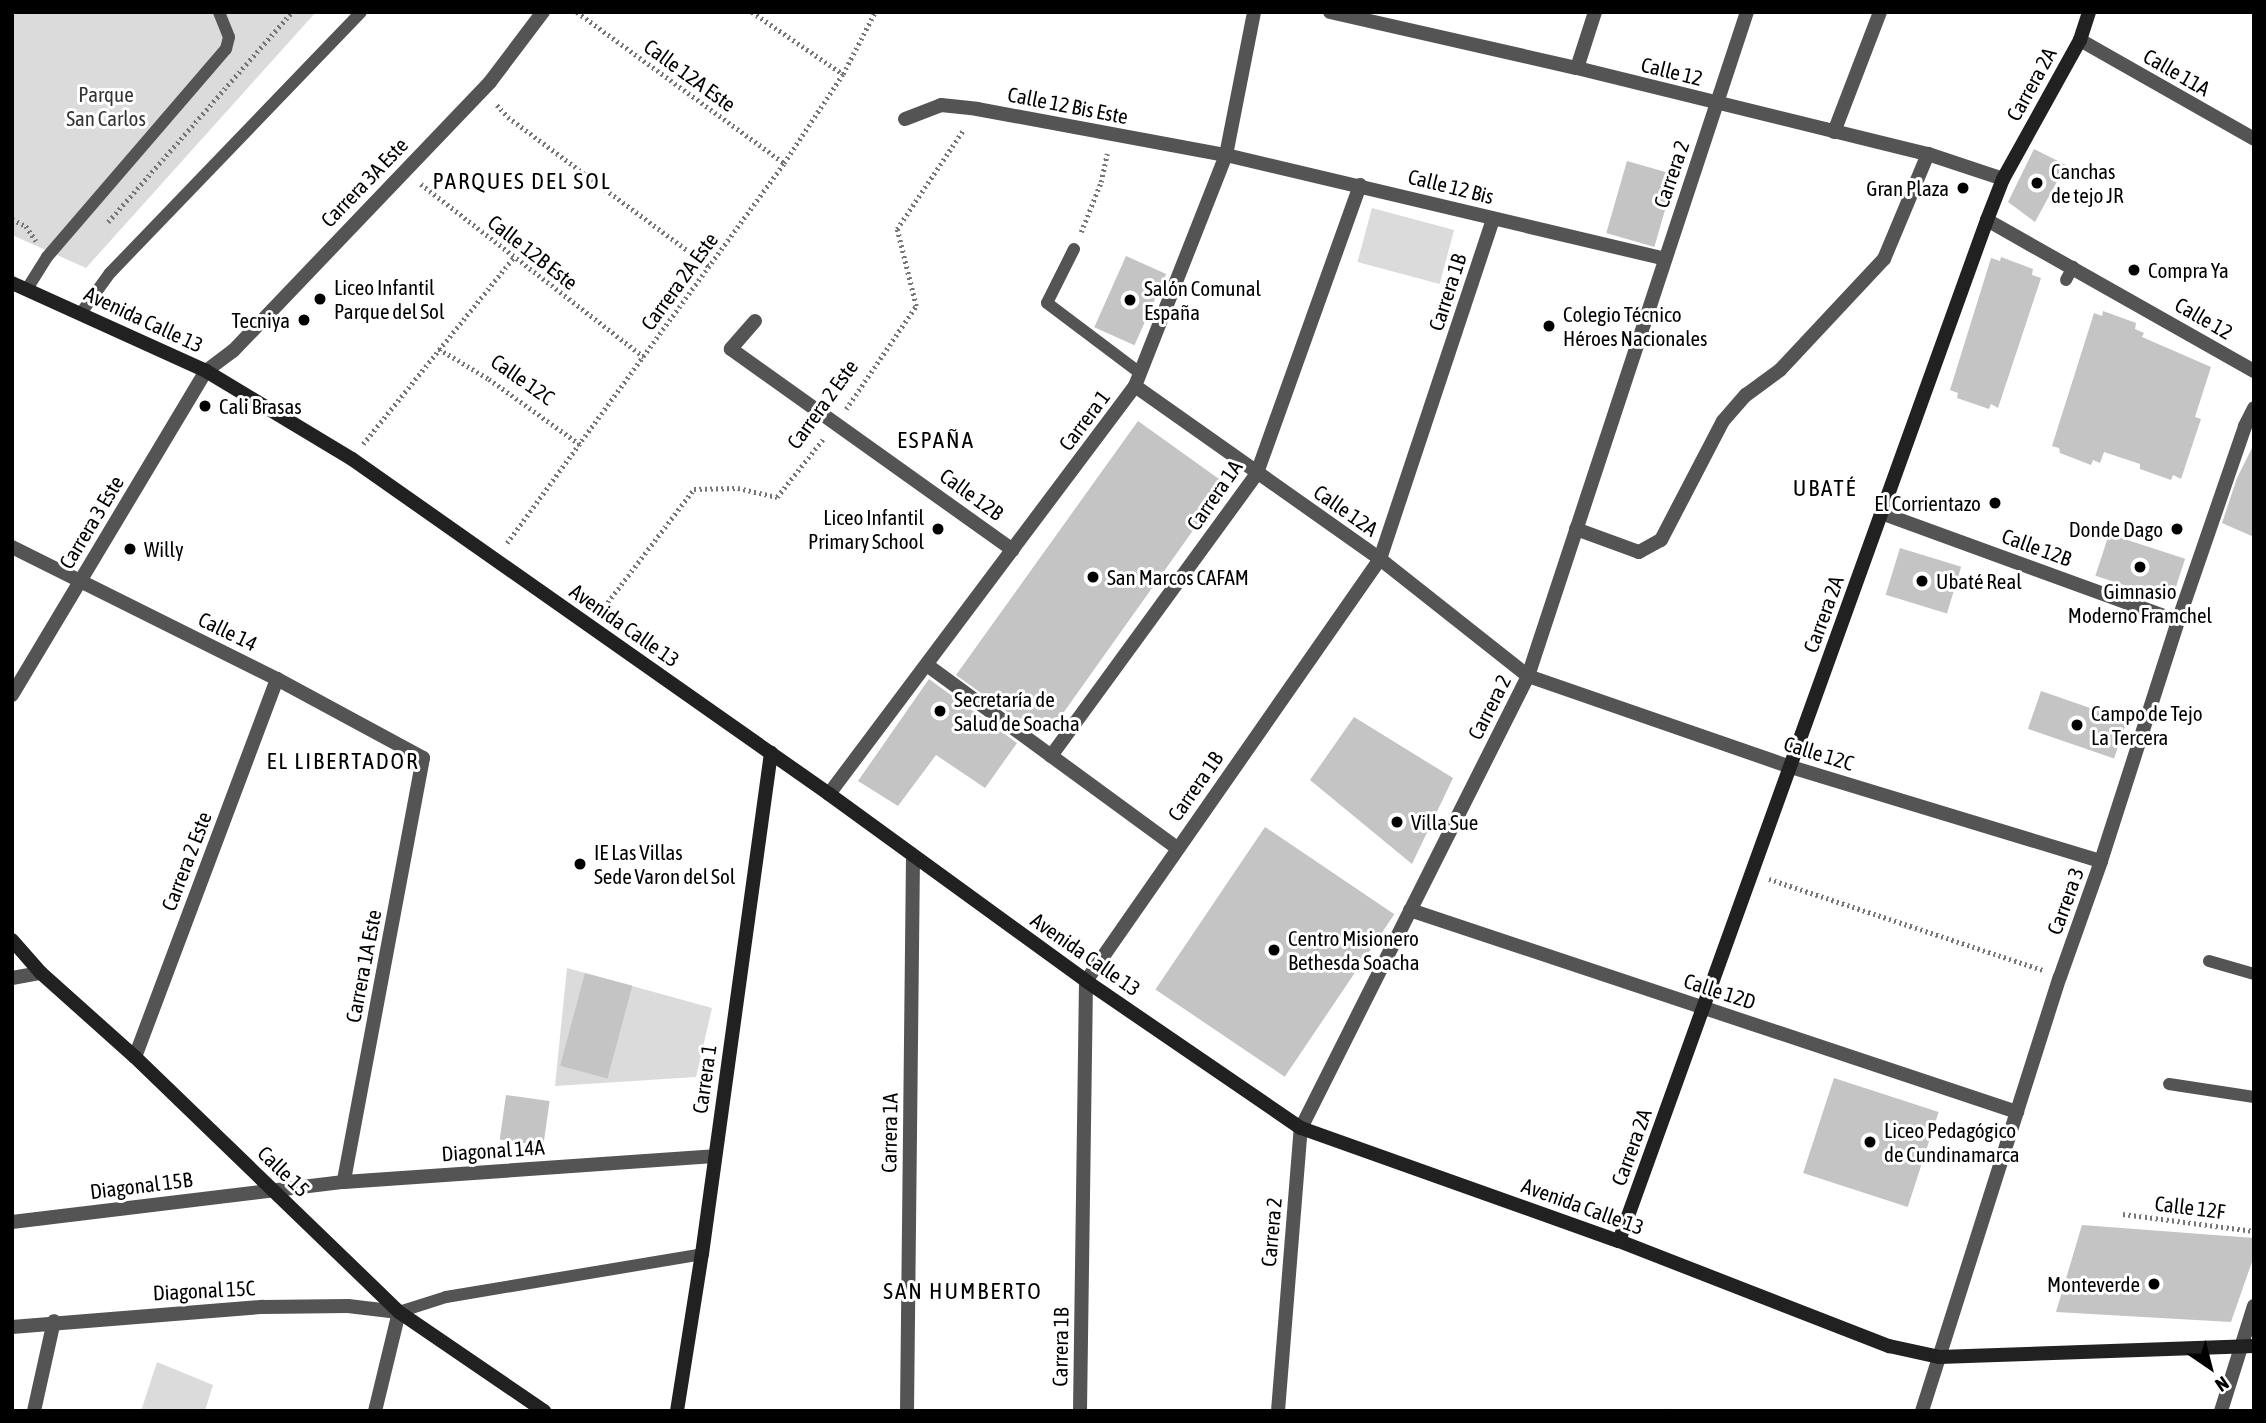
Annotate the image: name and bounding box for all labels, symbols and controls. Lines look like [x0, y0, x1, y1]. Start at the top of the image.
street label: Calle 12A Este [639, 33, 741, 117]
street label: Carrera 2A [2001, 43, 2061, 125]
street label: Calle 11A [2139, 43, 2215, 101]
street label: Calle 12 [1639, 51, 1705, 91]
park label: Parque San Carlos [66, 81, 146, 131]
street label: Calle 12 Bis Este [1006, 81, 1130, 129]
street label: Carrera 3A Este [315, 132, 413, 232]
street label: Carrera 2 [1648, 137, 1694, 211]
place label: Canchas de tejo JR [2051, 158, 2124, 208]
street label: Calle 12 Bis [1406, 163, 1496, 209]
district label: PARQUES DEL SOL [434, 167, 610, 195]
place label: Gran Plaza [1866, 175, 1949, 201]
marker: Canchas de tejo JR [2029, 175, 2045, 191]
marker: Gran Plaza [1955, 180, 1971, 196]
street label: Calle 12B Este [483, 209, 583, 295]
street label: Carrera 2A Este [635, 227, 723, 335]
street label: Carrera 1B [1423, 250, 1471, 334]
place label: Compra Ya [2148, 257, 2229, 283]
marker: Compra Ya [2126, 262, 2142, 278]
place label: Liceo Infantil Parque del Sol [334, 274, 445, 324]
place label: Salón Comunal España [1144, 275, 1261, 325]
street label: Avenida Calle 13 [81, 280, 207, 358]
marker: Liceo Infantil Parque del Sol [312, 291, 328, 307]
marker: Salón Comunal España [1122, 292, 1138, 308]
street label: Calle 12 [2171, 292, 2237, 344]
place label: Colegio Técnico Héroes Nacionales [1563, 301, 1708, 351]
place label: Tecniya [232, 307, 290, 333]
marker: Tecniya [296, 312, 312, 328]
marker: Colegio Técnico Héroes Nacionales [1541, 318, 1557, 334]
street label: Calle 12C [486, 348, 560, 410]
street label: Carrera 2 Este [781, 355, 863, 453]
street label: Carrera 1 [1053, 385, 1115, 455]
place label: Cali Brasas [219, 393, 302, 419]
marker: Cali Brasas [197, 398, 213, 414]
district label: ESPAÑA [898, 426, 974, 454]
street label: Carrera 1A [1181, 455, 1247, 535]
street label: Calle 12B [935, 463, 1009, 525]
street label: Carrera 3 Este [53, 471, 129, 573]
district label: UBATÉ [1793, 474, 1857, 502]
street label: Calle 12A [1309, 479, 1383, 541]
place label: El Corrientazo [1874, 490, 1981, 516]
marker: El Corrientazo [1987, 495, 2003, 511]
place label: Liceo Infantil Primary School [808, 504, 924, 554]
place label: Donde Dago [2069, 516, 2163, 542]
marker: Liceo Infantil Primary School [930, 521, 946, 537]
marker: Donde Dago [2169, 521, 2185, 537]
street label: Calle 12B [1999, 523, 2075, 571]
place label: Willy [144, 536, 184, 562]
marker: Willy [122, 541, 138, 557]
marker: Gimnasio Moderno Framchel [2132, 559, 2148, 575]
place label: San Marcos CAFAM [1107, 564, 1249, 590]
place label: Ubaté Real [1936, 568, 2022, 594]
marker: San Marcos CAFAM [1085, 569, 1101, 585]
street label: Carrera 2A [1798, 572, 1848, 656]
marker: Ubaté Real [1914, 573, 1930, 589]
street label: Avenida Calle 13 [565, 578, 685, 672]
place label: Gimnasio Moderno Framchel [2068, 578, 2212, 628]
street label: Calle 14 [194, 606, 262, 656]
street label: Carrera 2 [1462, 670, 1516, 744]
place label: Secretaría de Salud de Soacha [954, 686, 1080, 736]
place label: Campo de Tejo La Tercera [2091, 700, 2203, 750]
marker: Secretaría de Salud de Soacha [932, 703, 948, 719]
marker: Campo de Tejo La Tercera [2069, 717, 2085, 733]
street label: Calle 12C [1781, 730, 1857, 776]
street label: Carrera 1B [1162, 746, 1228, 826]
district label: EL LIBERTADOR [268, 747, 418, 775]
street label: Carrera 2 Este [156, 808, 216, 914]
place label: Villa Sue [1411, 809, 1478, 835]
marker: Villa Sue [1389, 814, 1405, 830]
place label: IE Las Villas Sede Varon del Sol [594, 839, 735, 889]
marker: IE Las Villas Sede Varon del Sol [572, 856, 588, 872]
street label: Carrera 3 [2041, 864, 2089, 938]
street label: Carrera 1A Este [340, 907, 386, 1025]
street label: Avenida Calle 13 [1026, 907, 1146, 1001]
place label: Centro Misionero Bethesda Soacha [1288, 925, 1419, 975]
marker: Centro Misionero Bethesda Soacha [1266, 942, 1282, 958]
street label: Calle 12D [1681, 968, 1759, 1014]
street label: Carrera 1 [687, 1043, 721, 1115]
street label: Carrera 1A [876, 1093, 902, 1173]
street label: Carrera 2A [1606, 1105, 1656, 1189]
place label: Liceo Pedagógico de Cundinamarca [1884, 1117, 2019, 1167]
street label: Diagonal 14A [441, 1134, 545, 1166]
marker: Liceo Pedagógico de Cundinamarca [1862, 1134, 1878, 1150]
street label: Calle 15 [253, 1140, 315, 1202]
street label: Diagonal 15B [88, 1166, 194, 1204]
street label: Avenida Calle 13 [1518, 1172, 1648, 1240]
street label: Calle 12F [2153, 1190, 2227, 1224]
street label: Carrera 2 [1255, 1196, 1287, 1268]
place label: Monteverde [2047, 1271, 2140, 1297]
street label: Diagonal 15C [152, 1275, 256, 1305]
marker: Monteverde [2146, 1276, 2162, 1292]
district label: SAN HUMBERTO [885, 1277, 1041, 1305]
street label: Carrera 1B [1047, 1307, 1073, 1387]
north arrow [2175, 1332, 2245, 1402]
text: N [2211, 1372, 2233, 1396]

